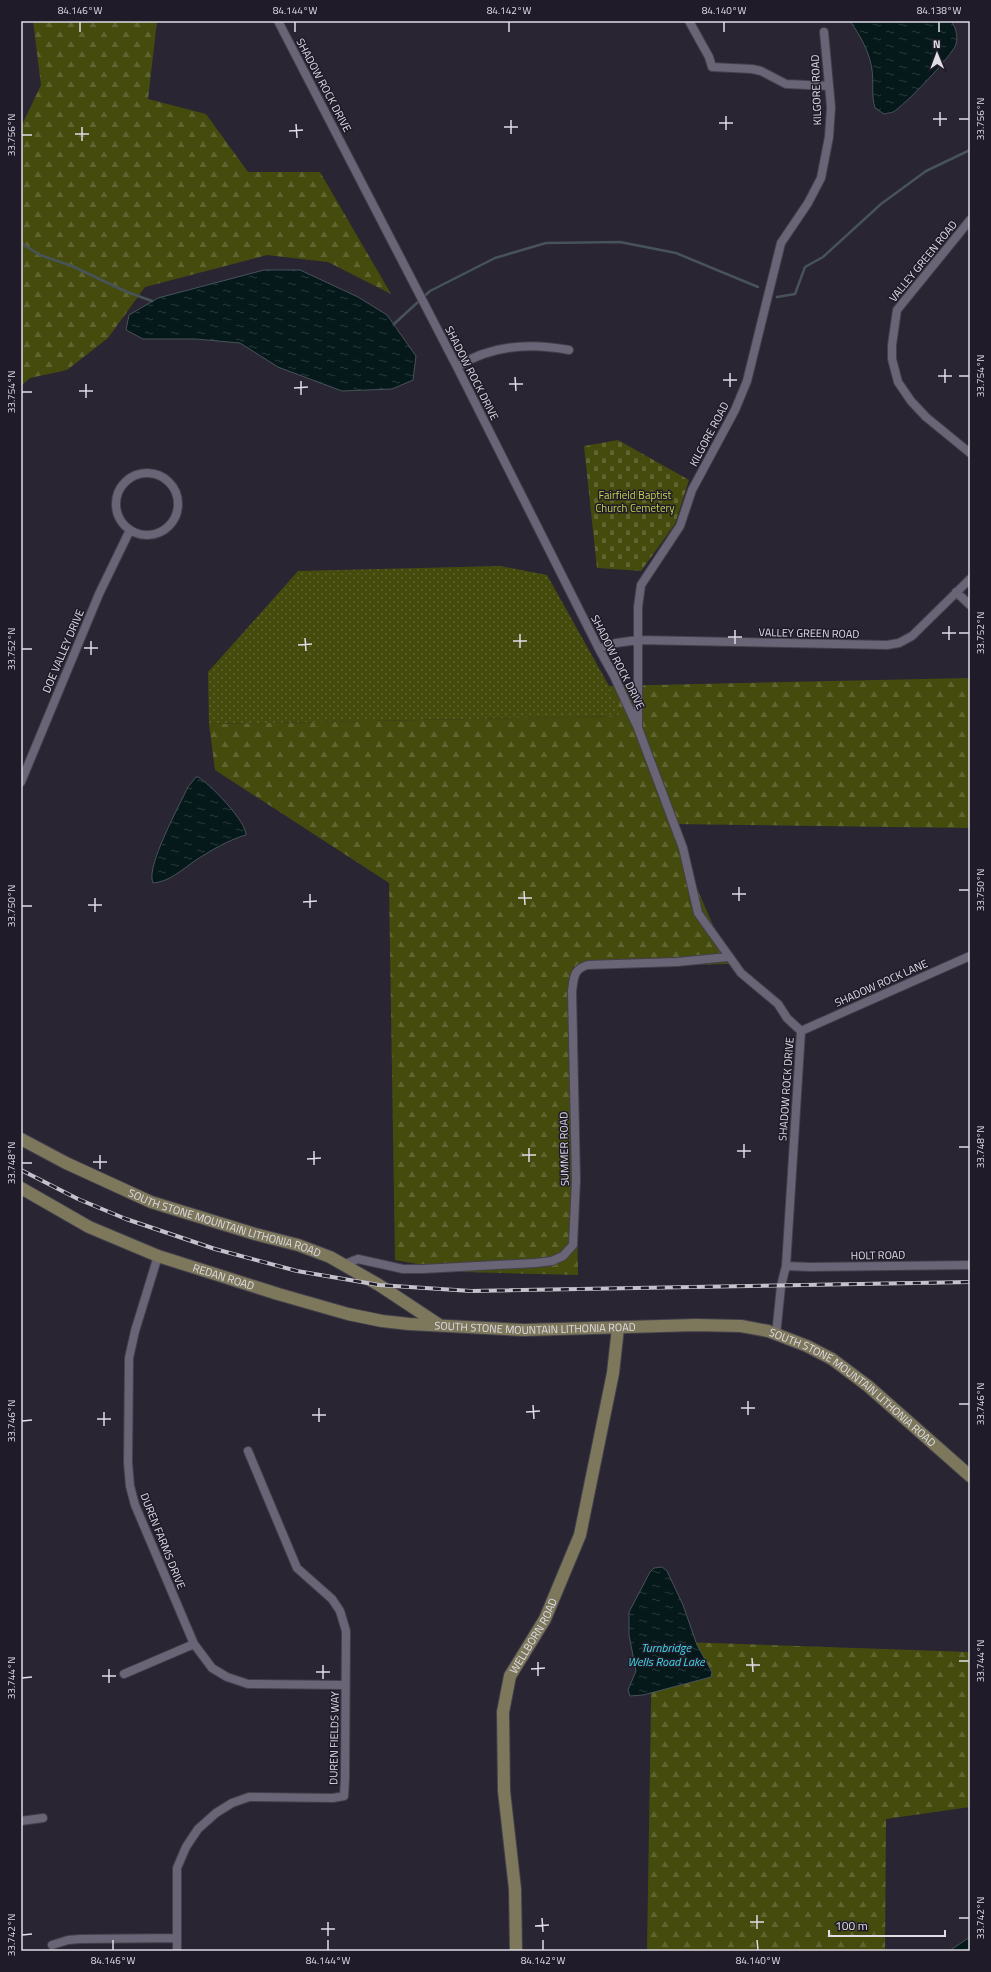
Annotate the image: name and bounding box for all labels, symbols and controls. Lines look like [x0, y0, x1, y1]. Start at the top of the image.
text: 84.146°W [58, 3, 102, 18]
text: 84.144°W [273, 3, 317, 18]
text: 84.142°W [487, 3, 531, 18]
text: 84.140°W [702, 3, 746, 18]
text: 84.138°W [917, 3, 961, 18]
north arrow [917, 34, 957, 74]
street label: SHADOW ROCK DRIVE [292, 35, 356, 135]
text: N [933, 36, 941, 52]
street label: KILGORE ROAD [807, 54, 825, 126]
text: 33.756°N [973, 98, 988, 140]
text: 33.756°N [4, 114, 19, 156]
street label: VALLEY GREEN ROAD [885, 217, 961, 305]
street label: SHADOW ROCK DRIVE [441, 323, 503, 423]
text: 33.754°N [973, 355, 988, 397]
text: 33.754°N [4, 371, 19, 413]
street label: KILGORE ROAD [685, 399, 733, 469]
park label: Fairfield Baptist Church Cemetery [595, 487, 675, 516]
street label: DOE VALLEY DRIVE [38, 607, 88, 695]
street label: SHADOW ROCK DRIVE [587, 612, 649, 712]
text: 33.752°N [973, 612, 988, 654]
street label: VALLEY GREEN ROAD [758, 624, 860, 642]
text: 33.752°N [4, 628, 19, 670]
text: 33.750°N [973, 869, 988, 911]
text: 33.750°N [4, 885, 19, 927]
street label: SHADOW ROCK LANE [832, 955, 930, 1011]
street label: SHADOW ROCK DRIVE [774, 1036, 798, 1142]
street label: SUMMER ROAD [555, 1112, 573, 1186]
text: 33.748°N [973, 1126, 988, 1168]
text: 33.748°N [4, 1142, 19, 1184]
street label: SOUTH STONE MOUNTAIN LITHONIA ROAD [126, 1185, 323, 1261]
street label: HOLT ROAD [851, 1247, 905, 1263]
street label: REDAN ROAD [191, 1259, 256, 1294]
street label: SOUTH STONE MOUNTAIN LITHONIA ROAD [434, 1317, 636, 1338]
street label: SOUTH STONE MOUNTAIN LITHONIA ROAD [767, 1324, 939, 1450]
text: 33.746°N [973, 1383, 988, 1425]
text: 33.746°N [4, 1400, 19, 1442]
street label: DUREN FARMS DRIVE [136, 1491, 190, 1591]
street label: WELLBORN ROAD [505, 1595, 561, 1676]
water label: Turnbridge Wells Road Lake [627, 1638, 706, 1671]
text: 33.744°N [973, 1640, 988, 1682]
text: 33.744°N [4, 1657, 19, 1699]
street label: DUREN FIELDS WAY [325, 1691, 343, 1785]
text: 33.742°N [973, 1897, 988, 1939]
scale bar [829, 1912, 945, 1938]
text: 33.742°N [4, 1914, 19, 1956]
text: 100 m [835, 1916, 868, 1935]
text: 84.146°W [91, 1953, 135, 1968]
text: 84.144°W [306, 1953, 350, 1968]
text: 84.142°W [521, 1953, 565, 1968]
text: 84.140°W [736, 1953, 780, 1968]

